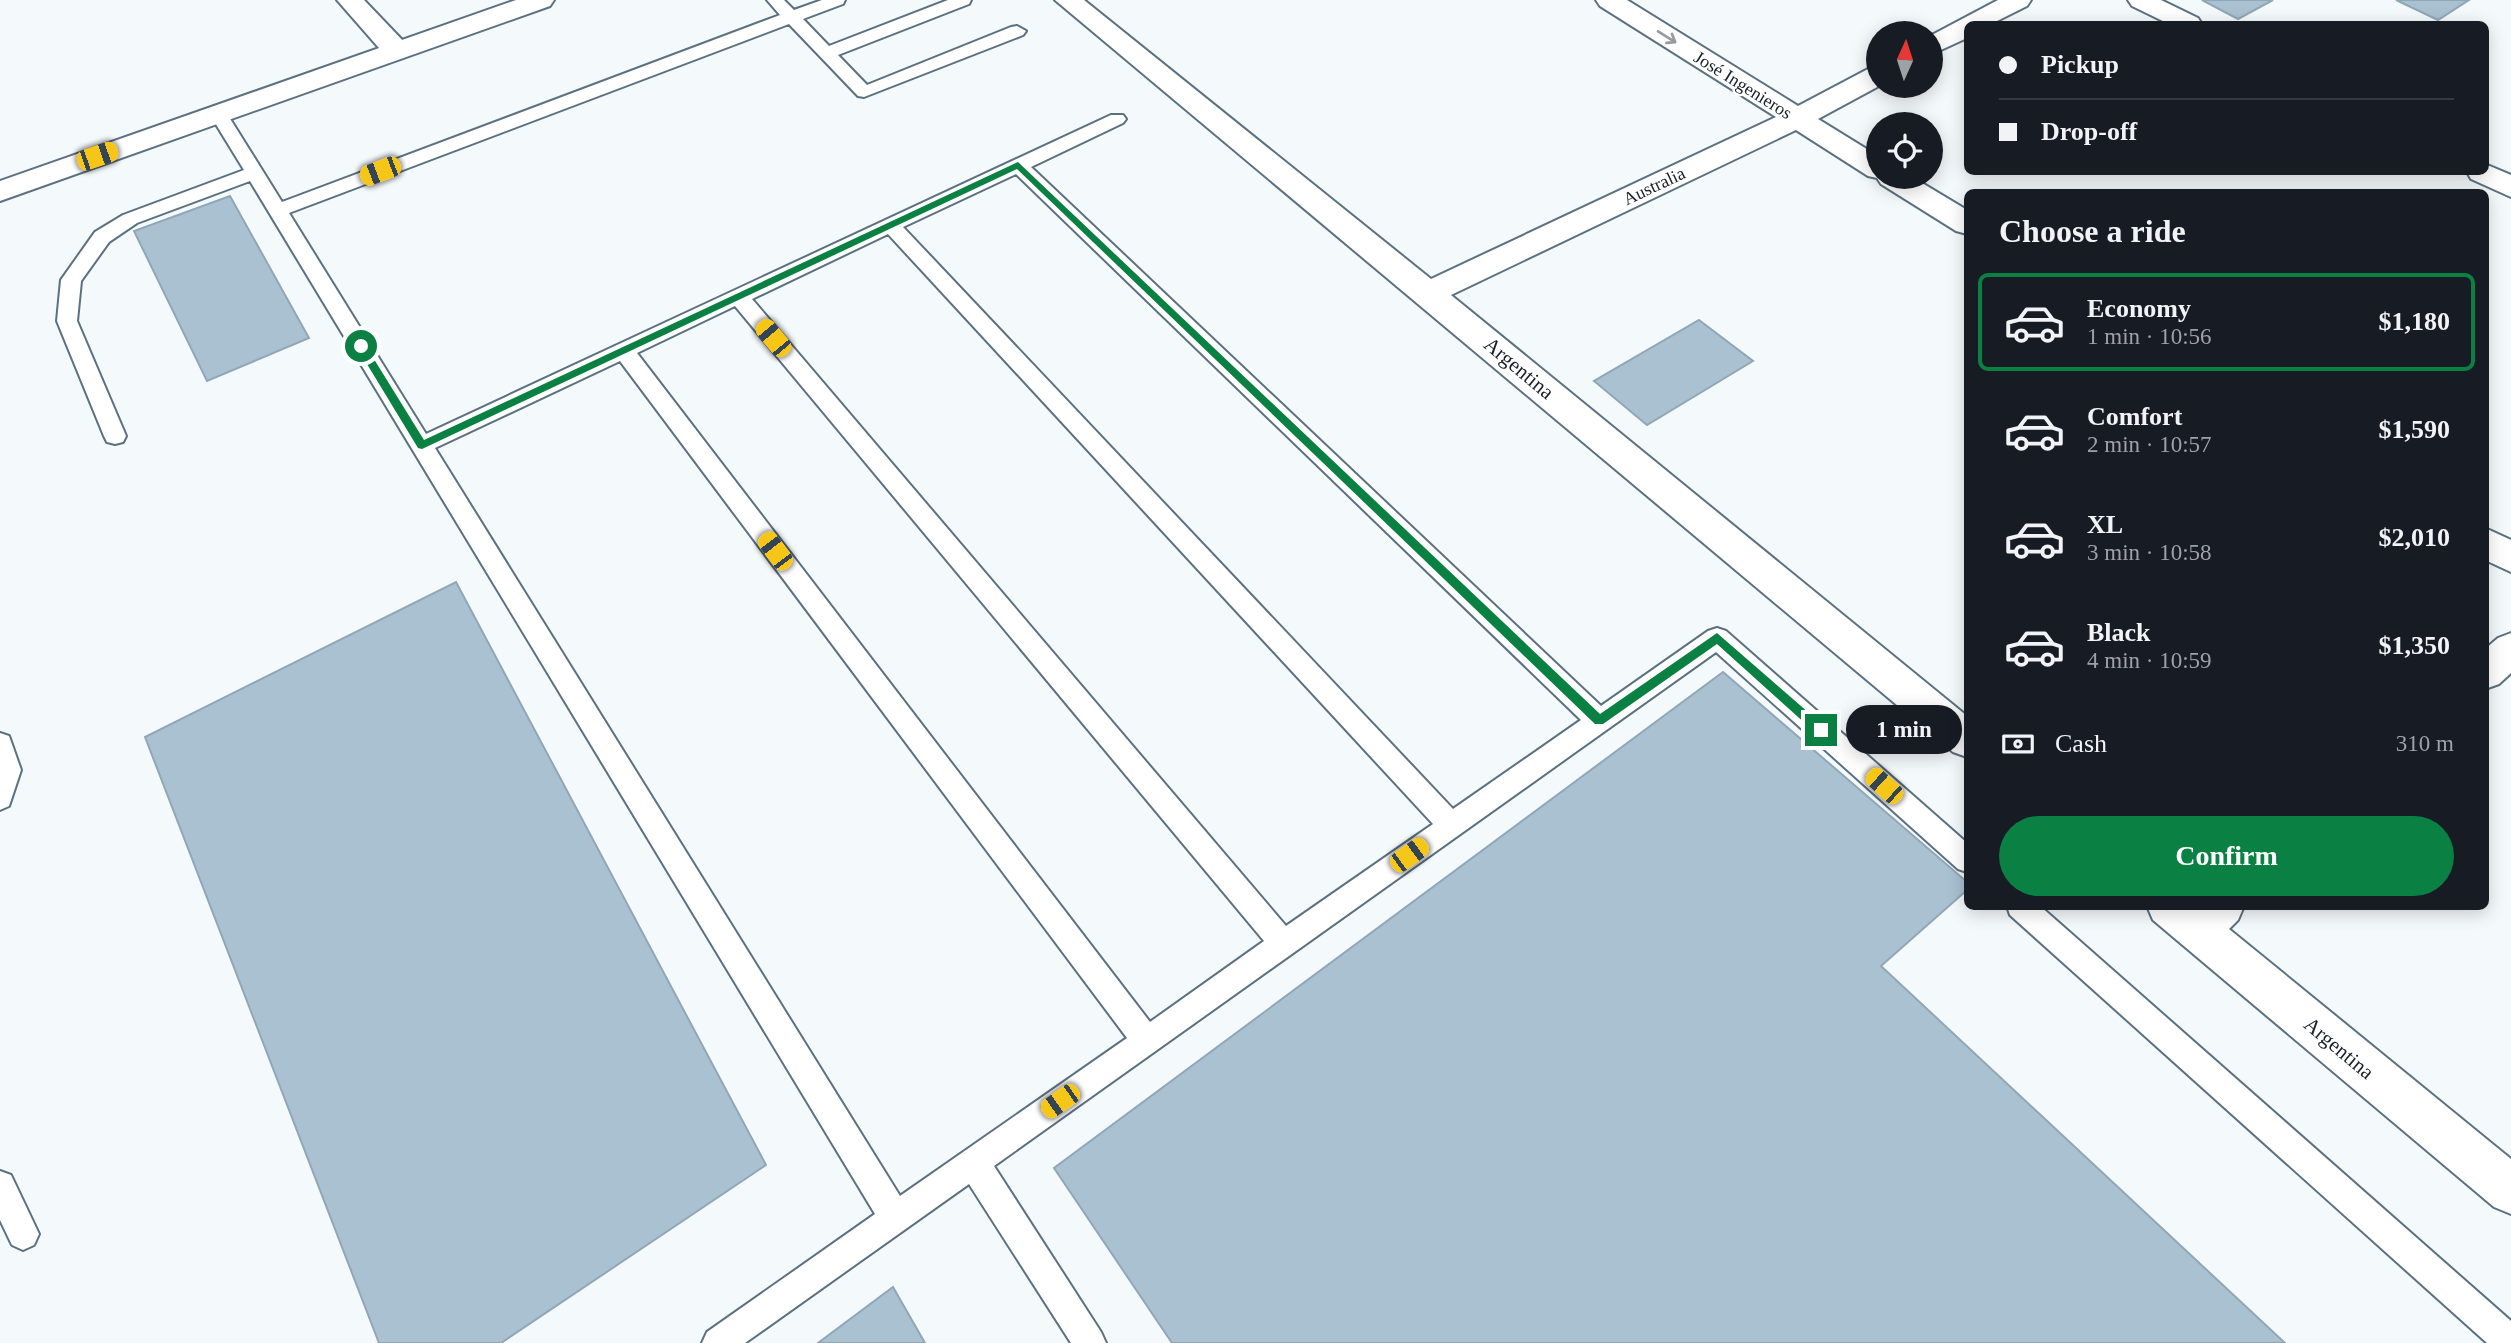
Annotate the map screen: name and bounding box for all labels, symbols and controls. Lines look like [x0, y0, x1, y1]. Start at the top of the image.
north arrow [1866, 21, 1942, 98]
map controls [1866, 21, 1943, 189]
one-way arrow [1656, 30, 1676, 44]
street label: José Ingenieros [1690, 47, 1796, 123]
text: Pickup [2041, 50, 2119, 79]
button: locate [1866, 112, 1943, 189]
text: Drop-off [2041, 117, 2137, 146]
car [74, 139, 121, 173]
car [357, 154, 404, 188]
street label: Australia [1620, 163, 1688, 209]
text: Choose a ride [1999, 213, 2186, 249]
icon: car [2003, 291, 2066, 354]
text: Economy [2087, 294, 2191, 323]
text: $1,180 [2379, 307, 2450, 336]
car [752, 315, 795, 361]
text: 1 min · 10:56 [2087, 324, 2212, 349]
route start [345, 330, 377, 362]
street label: Argentina [1479, 332, 1559, 404]
icon: car [2003, 399, 2066, 462]
text: Comfort [2087, 402, 2182, 431]
text: $1,590 [2379, 415, 2450, 444]
text: 2 min · 10:57 [2087, 432, 2212, 457]
icon: car [2003, 507, 2066, 570]
text: XL [2087, 510, 2123, 539]
text: $2,010 [2379, 523, 2450, 552]
car [754, 528, 797, 574]
text: 3 min · 10:58 [2087, 540, 2212, 565]
icon: car [2003, 615, 2066, 678]
text: Black [2087, 618, 2151, 647]
text: $1,350 [2379, 631, 2450, 660]
text: 4 min · 10:59 [2087, 648, 2212, 673]
callout: 1 min [1846, 706, 1961, 754]
route end [1805, 714, 1837, 746]
text: 1 min [1876, 717, 1932, 742]
icon: cash [1999, 725, 2037, 763]
text: Cash [2055, 729, 2107, 758]
text: 310 m [2396, 731, 2454, 756]
car [1862, 764, 1907, 808]
button: Confirm [1999, 816, 2454, 896]
car [1386, 834, 1433, 876]
street label: Argentina [2299, 1012, 2379, 1084]
car [1037, 1080, 1084, 1122]

